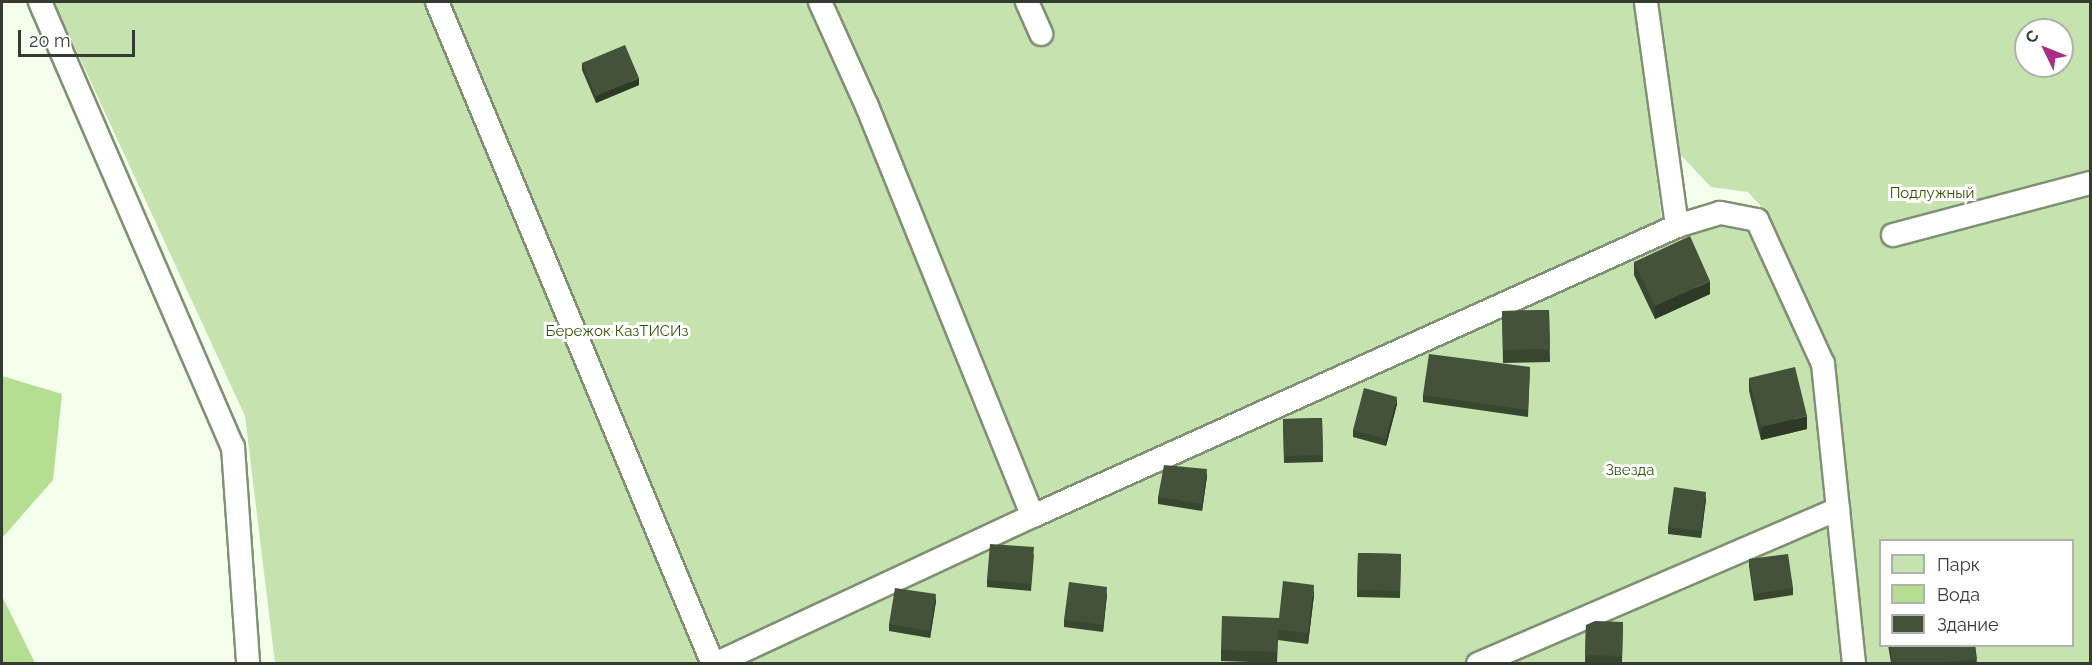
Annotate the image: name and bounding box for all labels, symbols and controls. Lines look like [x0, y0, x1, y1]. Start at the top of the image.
scale bar [21, 18, 138, 56]
north arrow [2014, 18, 2074, 78]
text: С [2021, 26, 2043, 47]
text: 20 m [29, 30, 71, 51]
park label: Подлужный [1890, 185, 1974, 203]
park label: Бережок КазТИСИз [546, 323, 688, 341]
park label: Звезда [1606, 462, 1654, 480]
legend [1879, 539, 2074, 647]
text: Парк [1937, 554, 1980, 575]
text: Вода [1937, 584, 1980, 605]
text: Здание [1937, 614, 1999, 635]

